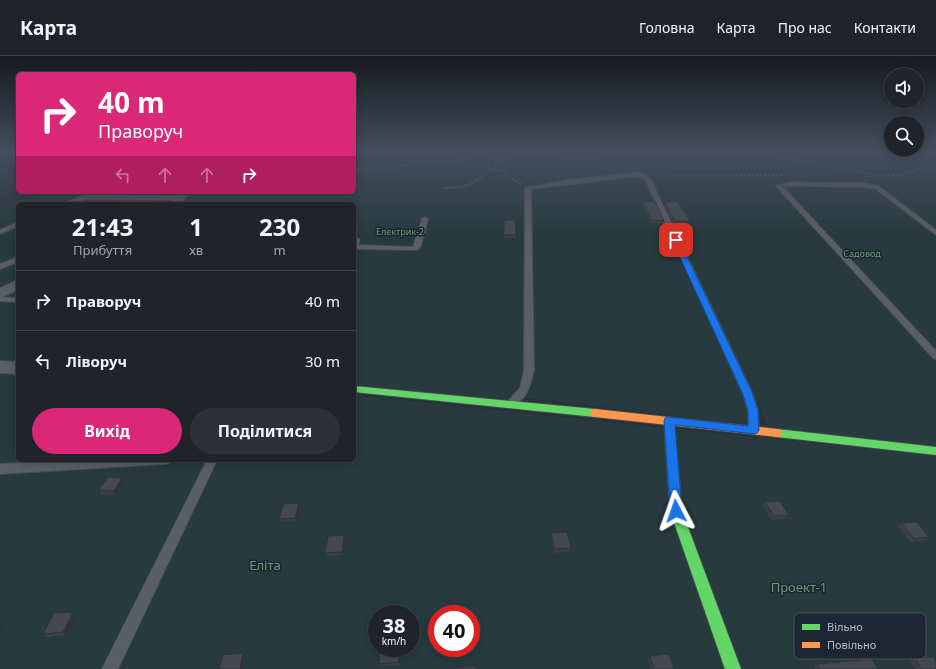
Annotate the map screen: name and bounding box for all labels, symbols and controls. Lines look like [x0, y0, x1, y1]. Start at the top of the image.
text: Карта [20, 15, 77, 41]
text: Головна [639, 18, 695, 37]
text: Карта [717, 18, 756, 37]
text: Про нас [778, 18, 832, 37]
text: Контакти [854, 18, 916, 37]
map controls [884, 68, 924, 156]
button: sound [884, 68, 924, 108]
text: 40 m [98, 83, 165, 121]
icon: right [32, 88, 84, 140]
button: search [884, 116, 924, 156]
text: Праворуч [98, 119, 183, 143]
icon: left [112, 164, 134, 186]
icon: ahead [154, 164, 176, 186]
icon: ahead [196, 164, 218, 186]
icon: right [238, 164, 260, 186]
text: 21:43 [72, 210, 133, 243]
text: 1 [189, 210, 203, 243]
text: 230 [259, 210, 300, 243]
pin [659, 223, 693, 257]
park label: Електрик-2 [376, 225, 424, 238]
icon: arrive [665, 229, 687, 251]
text: Прибуття [73, 241, 132, 259]
text: хв [189, 241, 203, 259]
text: m [274, 241, 286, 259]
park label: Садовод [843, 247, 881, 260]
icon: right [32, 290, 54, 312]
text: Праворуч [66, 291, 141, 311]
text: 40 m [305, 291, 340, 311]
icon: left [32, 350, 54, 372]
text: Ліворуч [66, 351, 127, 371]
text: 30 m [305, 351, 340, 371]
button: Вихід [32, 408, 182, 454]
button: Поділитися [190, 408, 340, 454]
position arrow [655, 490, 697, 532]
park label: Еліта [249, 556, 281, 574]
park label: Проект-1 [771, 578, 827, 596]
speed limit sign: 40 [428, 605, 480, 657]
text: 38 [383, 612, 405, 639]
legend [794, 613, 926, 659]
text: Вільно [827, 619, 863, 634]
text: km/h [382, 634, 406, 648]
text: Повільно [827, 637, 876, 652]

